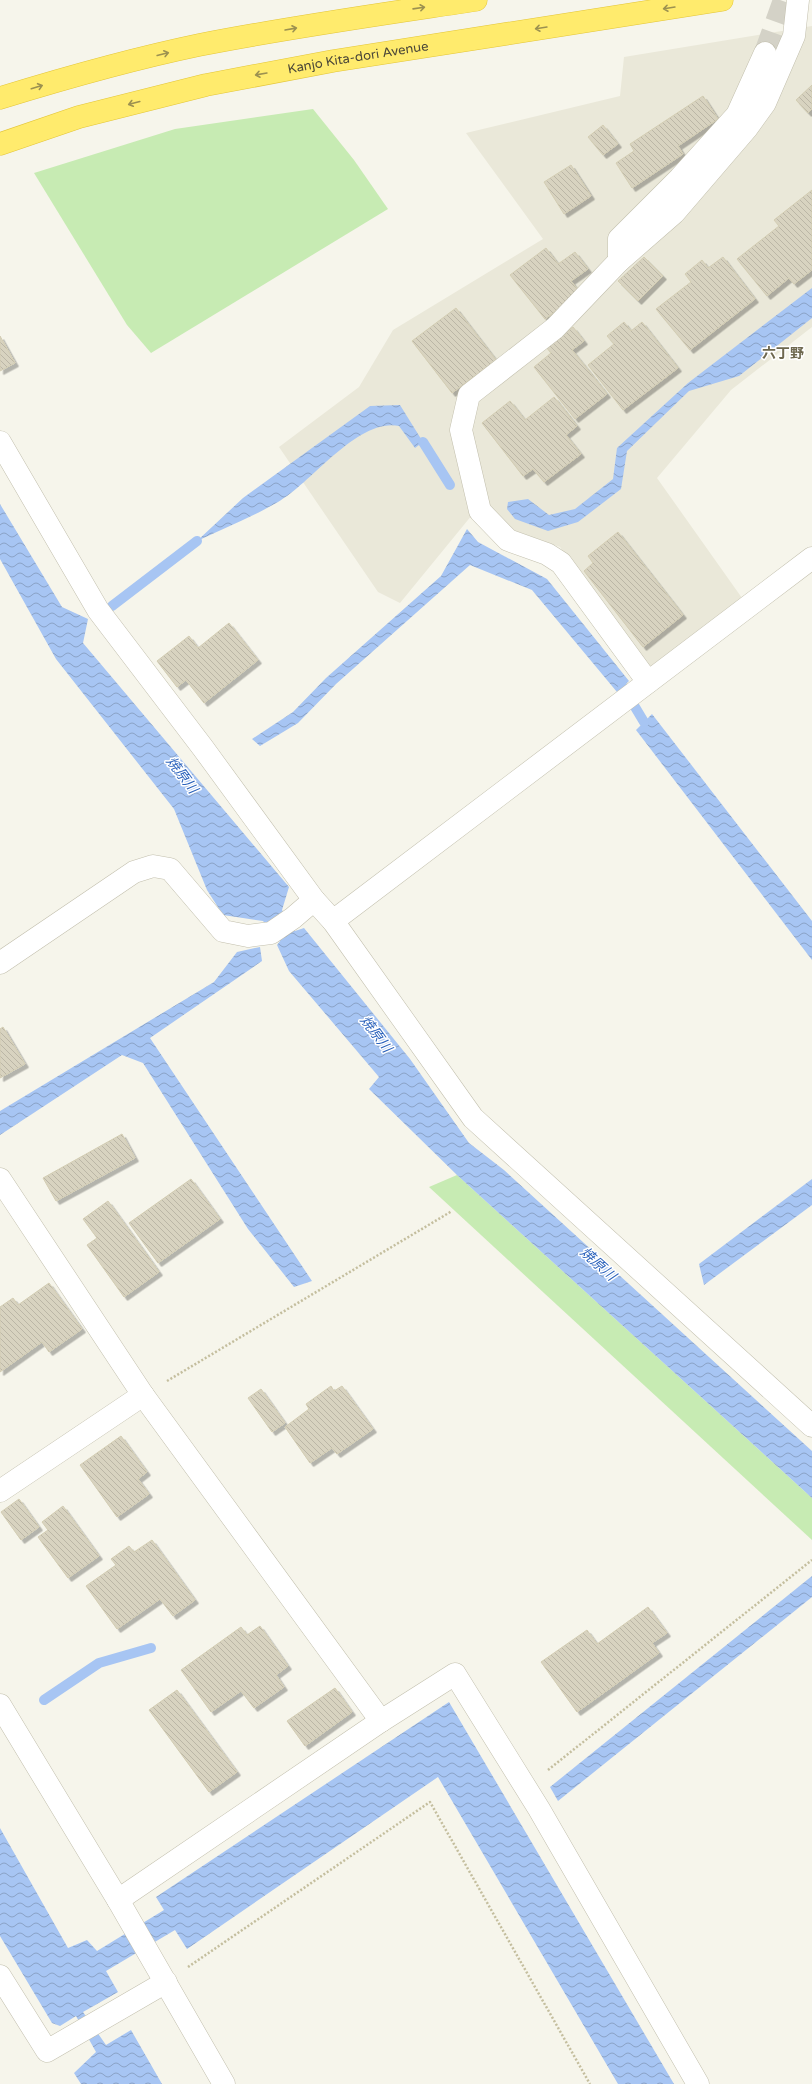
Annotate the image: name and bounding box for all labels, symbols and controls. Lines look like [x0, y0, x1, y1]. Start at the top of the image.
one-way arrow [412, 4, 425, 12]
one-way arrow [663, 4, 676, 12]
one-way arrow [284, 24, 297, 32]
one-way arrow [535, 25, 548, 33]
street label: Kanjo Kita-dori Avenue [286, 38, 430, 77]
one-way arrow [156, 50, 169, 57]
one-way arrow [255, 71, 268, 79]
one-way arrow [31, 83, 44, 90]
one-way arrow [128, 100, 141, 107]
district label: 六丁野 [762, 345, 804, 362]
water label: 焼原川 [163, 753, 203, 798]
water label: 焼原川 [357, 1012, 397, 1057]
water label: 焼原川 [577, 1244, 621, 1286]

